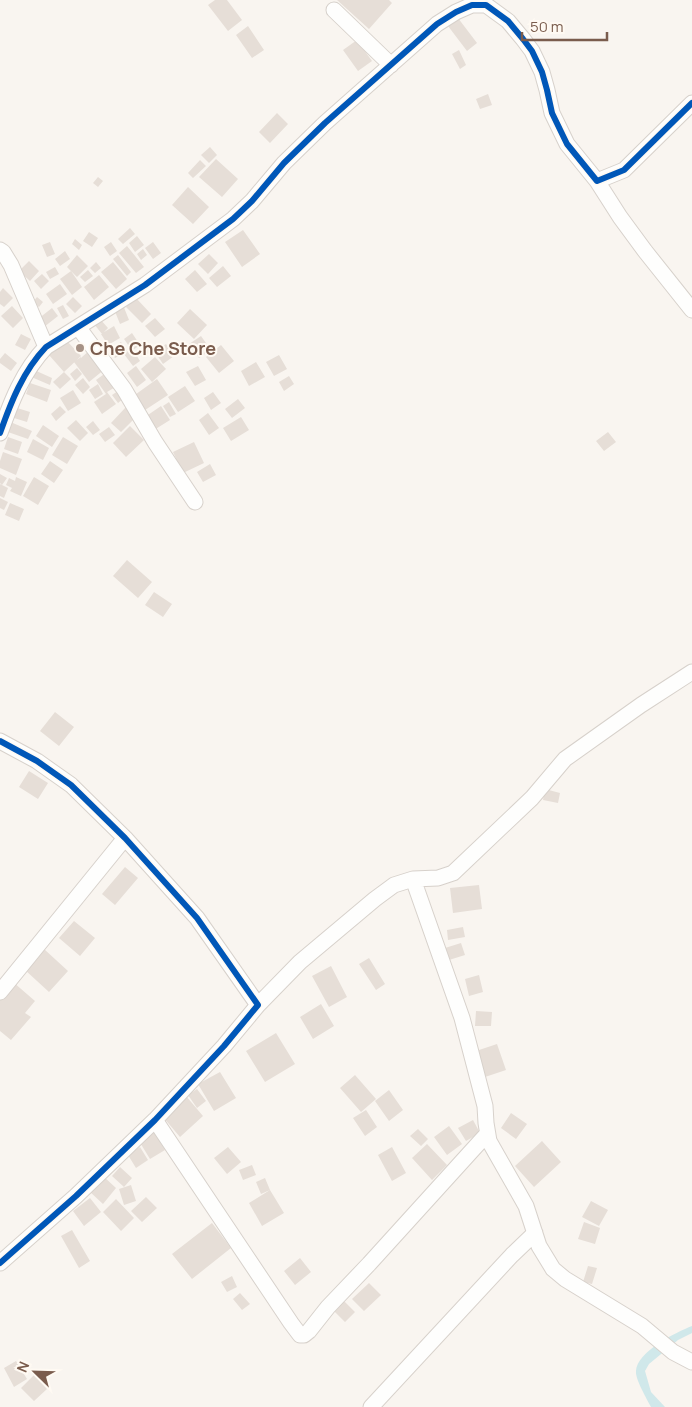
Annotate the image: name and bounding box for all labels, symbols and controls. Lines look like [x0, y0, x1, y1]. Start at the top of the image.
scale bar [522, 10, 607, 42]
text: 50 m [530, 16, 564, 37]
place label: Che Che Store [90, 336, 216, 360]
marker: Che Che Store [74, 342, 86, 354]
north arrow [10, 1347, 60, 1397]
text: N [12, 1358, 33, 1375]

